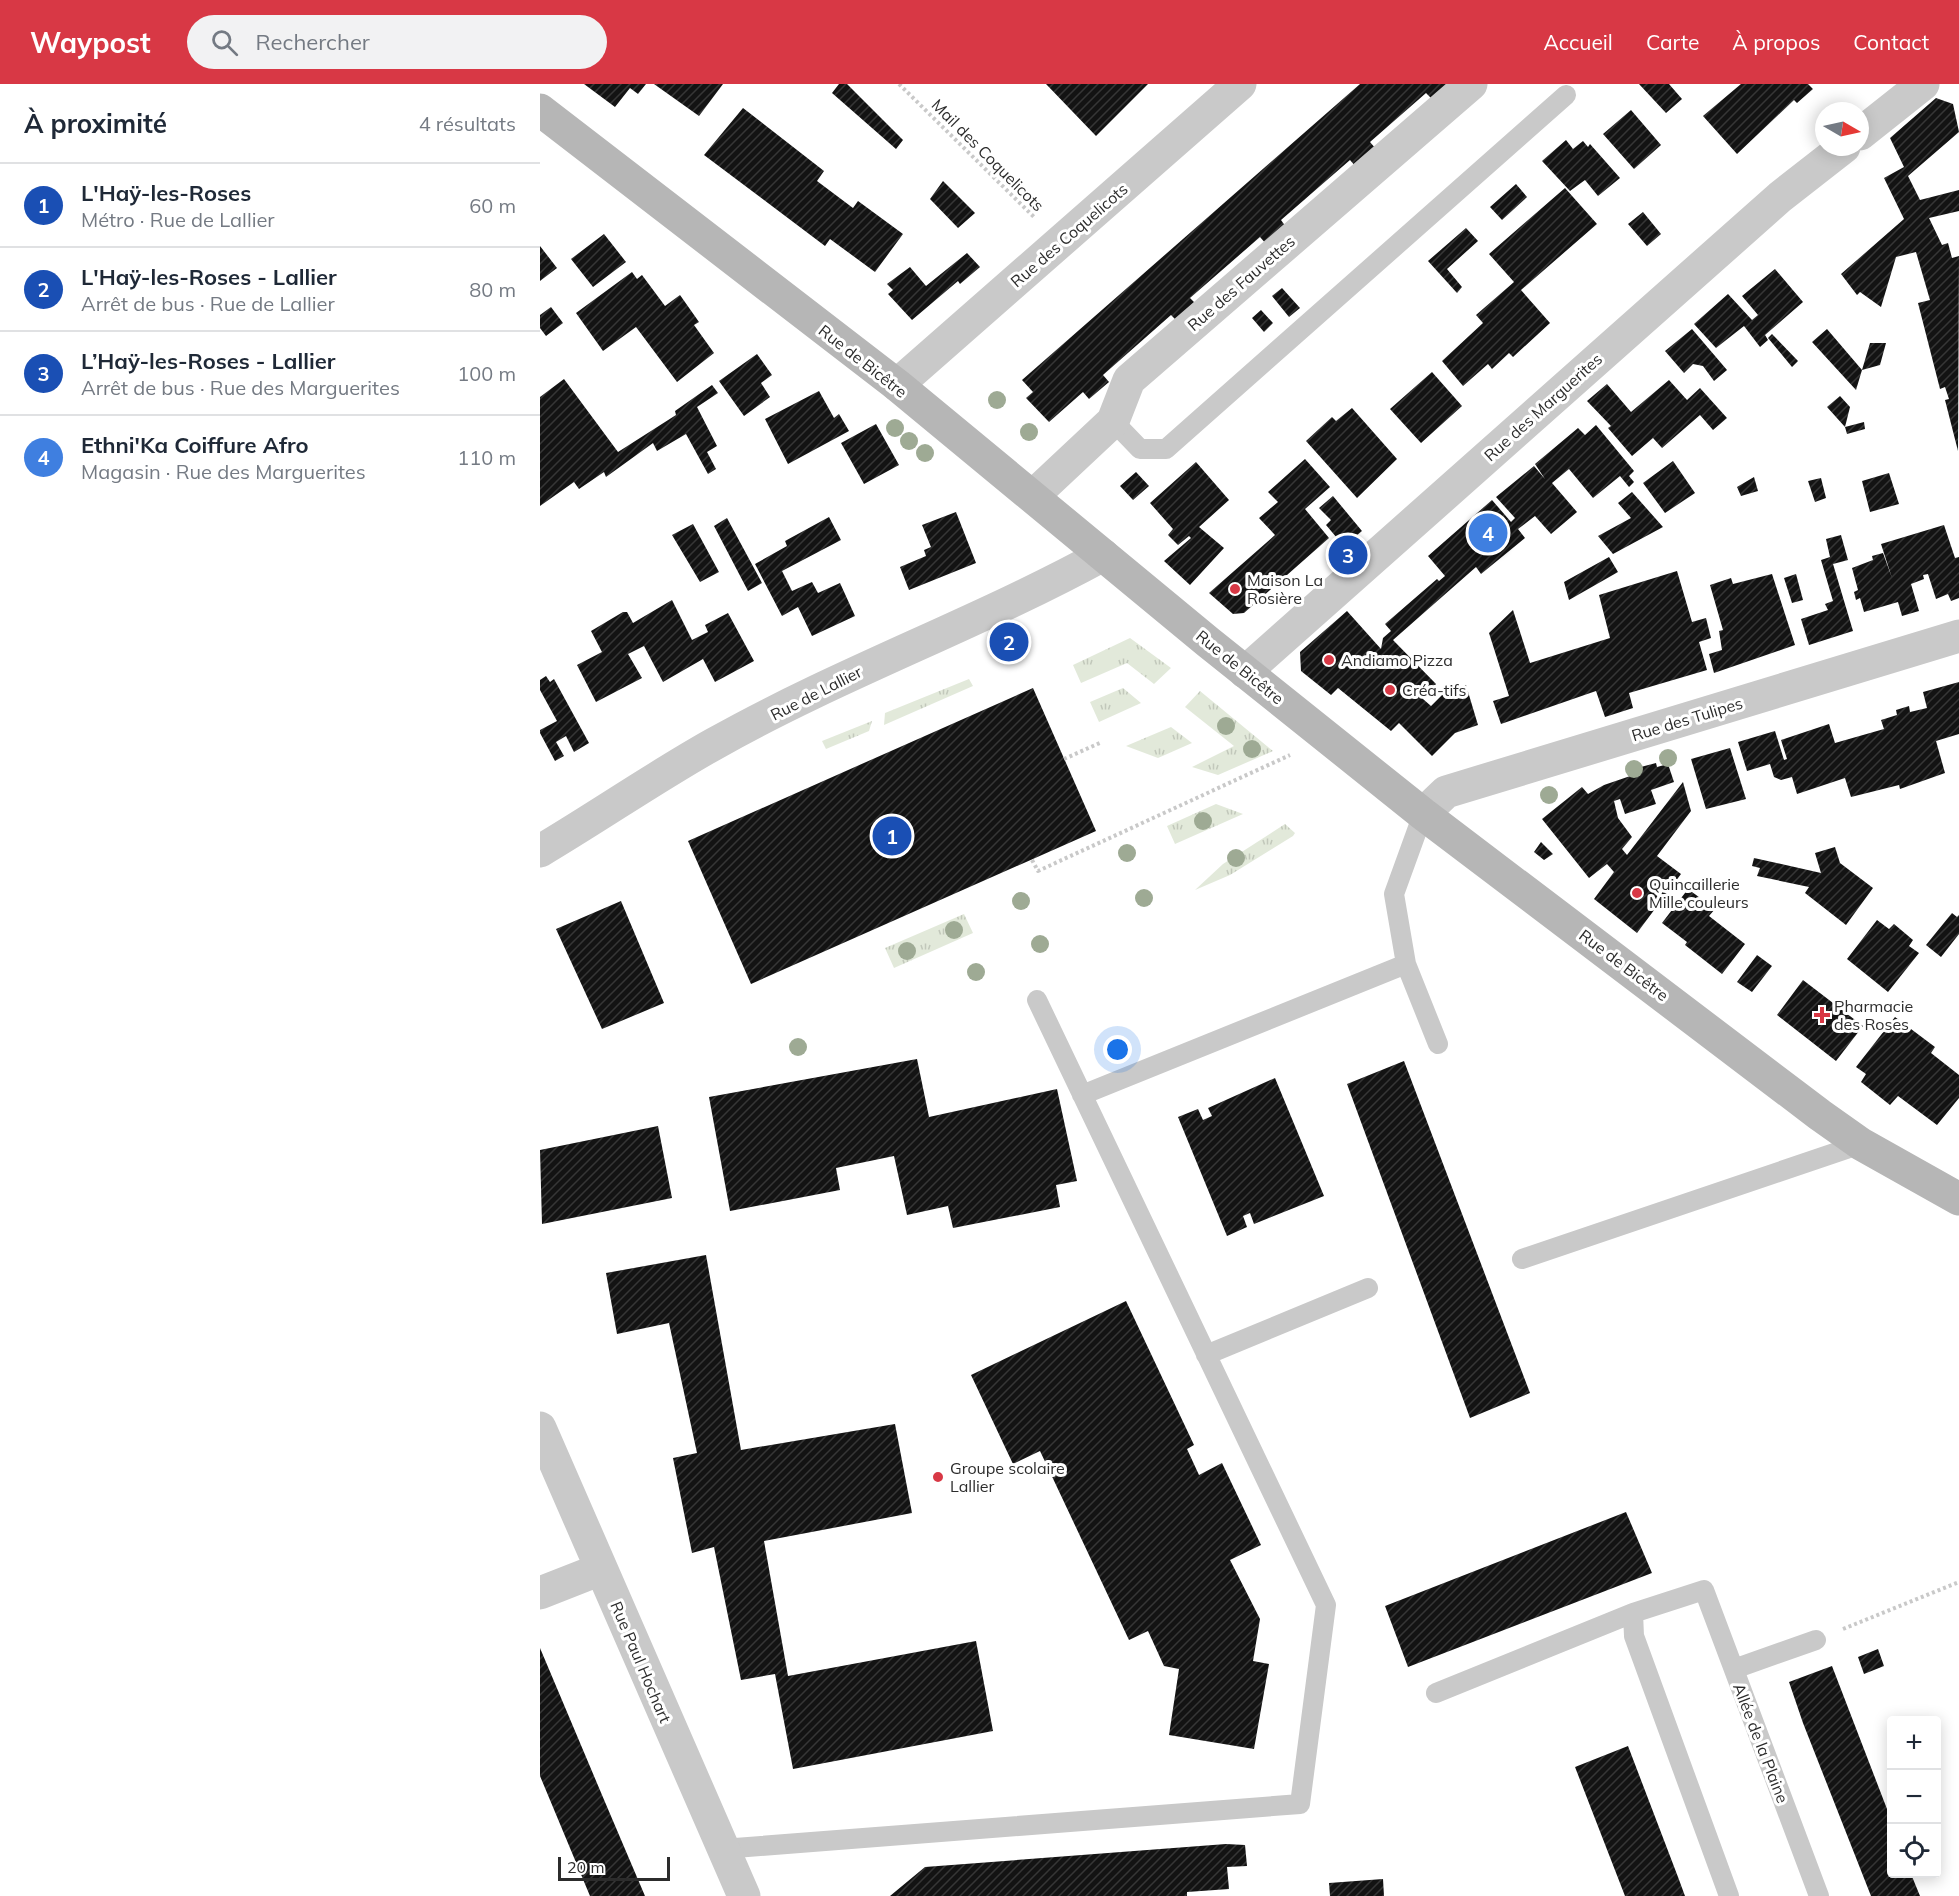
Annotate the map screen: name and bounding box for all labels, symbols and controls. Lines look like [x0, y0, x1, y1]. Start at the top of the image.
search box [187, 15, 607, 69]
text: Waypost [30, 25, 151, 60]
icon: search [208, 26, 241, 59]
text: Rechercher [256, 28, 370, 56]
text: Accueil [1543, 29, 1613, 55]
text: Carte [1646, 29, 1699, 55]
text: À propos [1732, 29, 1820, 55]
text: Contact [1853, 29, 1929, 55]
street label: Mail des Coquelicots [928, 95, 1048, 215]
north arrow [1815, 102, 1869, 156]
text: À proximité [24, 107, 167, 140]
text: 4 résultats [419, 111, 516, 136]
text: L'Haÿ-les-Roses [81, 179, 251, 207]
street label: Rue des Coquelicots [1006, 179, 1132, 291]
text: 1 [38, 193, 50, 218]
text: 60 m [469, 193, 516, 218]
text: Métro · Rue de Lallier [81, 207, 275, 232]
street label: Rue des Fauvettes [1183, 231, 1299, 335]
text: L'Haÿ-les-Roses - Lallier [81, 263, 337, 291]
text: 2 [38, 277, 50, 302]
text: 80 m [469, 277, 516, 302]
text: Arrêt de bus · Rue de Lallier [81, 291, 335, 316]
street label: Rue de Bicêtre [815, 320, 911, 402]
text: L’Haÿ-les-Roses - Lallier [81, 347, 335, 375]
street label: Rue des Marguerites [1480, 349, 1606, 465]
text: 3 [38, 361, 50, 386]
text: 100 m [457, 361, 516, 386]
text: Arrêt de bus · Rue des Marguerites [81, 375, 400, 400]
text: Ethni'Ka Coiffure Afro [81, 431, 309, 459]
text: 4 [38, 445, 50, 470]
text: 110 m [457, 445, 516, 470]
text: Magasin · Rue des Marguerites [81, 459, 366, 484]
pin: 4 [1468, 510, 1508, 556]
pin: 3 [1328, 532, 1368, 578]
place label: Maison La Rosière [1247, 570, 1323, 608]
marker: Maison La Rosière [1228, 582, 1242, 596]
pin: 2 [990, 620, 1028, 664]
street label: Rue de Bicêtre [1192, 626, 1288, 708]
place label: Andiamo Pizza [1341, 650, 1453, 670]
marker: Andiamo Pizza [1322, 653, 1336, 667]
street label: Rue de Lallier [767, 661, 865, 725]
place label: Créa-tifs [1402, 680, 1467, 700]
marker: Créa-tifs [1383, 683, 1397, 697]
street label: Rue des Tulipes [1629, 693, 1745, 745]
pin: 1 [872, 814, 912, 858]
place label: Quincaillerie Mille couleurs [1649, 874, 1749, 912]
marker: Quincaillerie Mille couleurs [1630, 886, 1644, 900]
street label: Rue de Bicêtre [1575, 925, 1673, 1005]
place label: Pharmacie des Roses [1834, 996, 1913, 1034]
marker: Pharmacie des Roses [1815, 1008, 1829, 1022]
your location [1103, 1035, 1132, 1064]
place label: Groupe scolaire Lallier [950, 1458, 1065, 1496]
marker: Groupe scolaire Lallier [931, 1470, 945, 1484]
street label: Rue Paul Hochart [606, 1598, 676, 1726]
street label: Allée de la Plaine [1729, 1680, 1793, 1806]
map controls [1887, 1716, 1941, 1878]
button: + [1887, 1716, 1941, 1770]
button: − [1887, 1770, 1941, 1824]
button: locate [1887, 1824, 1941, 1878]
scale bar [558, 1854, 670, 1882]
text: 20 m [567, 1857, 604, 1877]

